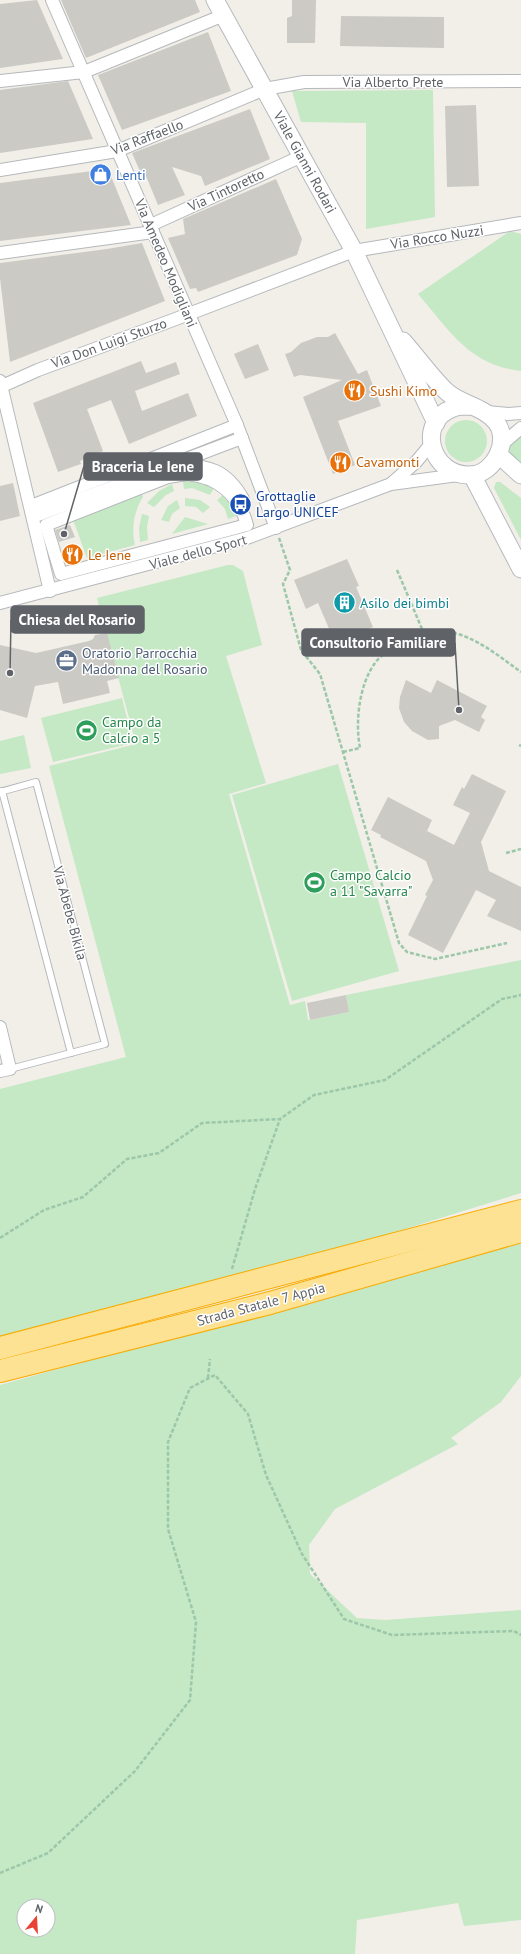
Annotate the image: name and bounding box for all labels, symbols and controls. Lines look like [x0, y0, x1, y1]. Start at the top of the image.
street label: Via Alberto Prete [342, 73, 443, 91]
street label: Viale Gianni Rodari [269, 107, 340, 216]
street label: Via Raffaello [107, 115, 186, 159]
shop icon: Lenti [88, 162, 114, 188]
street label: Via Tintoretto [184, 165, 267, 216]
place label: Lenti [116, 166, 146, 184]
street label: Via Amedeo Modigliani [130, 195, 201, 330]
street label: Via Rocco Nuzzi [388, 221, 485, 253]
street label: Via Don Luigi Sturzo [48, 314, 169, 373]
restaurant icon: Sushi Kimo [342, 378, 368, 404]
place label: Sushi Kimo [370, 382, 437, 400]
restaurant icon: Cavamonti [328, 449, 354, 475]
callout: Braceria Le Iene [84, 453, 202, 480]
place label: Cavamonti [356, 453, 419, 471]
text: Braceria Le Iene [92, 457, 195, 476]
place label: Grottaglie Largo UNICEF [256, 487, 339, 521]
bus stop icon: Grottaglie Largo UNICEF [228, 491, 254, 517]
street label: Viale dello Sport [146, 530, 249, 574]
restaurant icon: Le Iene [59, 542, 85, 568]
place label: Le Iene [88, 546, 131, 564]
building icon: Asilo dei bimbi [332, 590, 358, 616]
place label: Asilo dei bimbi [360, 594, 449, 612]
callout: Chiesa del Rosario [11, 606, 144, 633]
text: Chiesa del Rosario [18, 610, 136, 629]
callout: Consultorio Familiare [302, 629, 455, 656]
text: Consultorio Familiare [309, 633, 447, 652]
place label: Oratorio Parrocchia Madonna del Rosario [82, 644, 208, 678]
office icon: Oratorio Parrocchia Madonna del Rosario [53, 648, 79, 674]
place label: Campo da Calcio a 5 [102, 713, 161, 747]
sports icon: Campo da Calcio a 5 [74, 717, 100, 743]
street label: Via Abebe Bikila [49, 863, 91, 962]
place label: Campo Calcio a 11 "Savarra" [330, 866, 413, 900]
sports icon: Campo Calcio a 11 "Savarra" [302, 870, 328, 896]
street label: Strada Statale 7 Appia [195, 1278, 327, 1330]
north arrow [16, 1898, 56, 1938]
text: N [33, 1901, 45, 1916]

